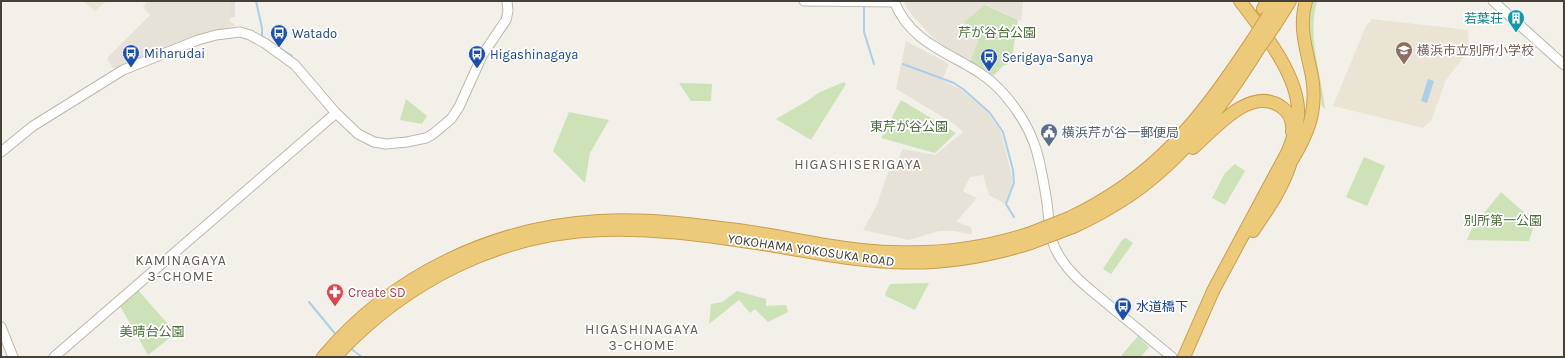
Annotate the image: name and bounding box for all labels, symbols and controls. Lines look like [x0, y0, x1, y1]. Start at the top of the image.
building icon: 若葉荘 [1506, 8, 1526, 33]
place label: 若葉荘 [1464, 11, 1503, 26]
bus stop icon: Watado [269, 23, 289, 48]
park label: 芹が谷台公園 [958, 25, 1036, 40]
place label: Watado [292, 26, 337, 41]
school or university icon: 横浜市立別所小学校 [1394, 40, 1414, 65]
bus stop icon: Miharudai [121, 43, 141, 68]
place label: 横浜市立別所小学校 [1417, 43, 1534, 58]
bus stop icon: Higashinagaya [467, 44, 487, 69]
place label: Miharudai [144, 46, 205, 61]
place label: Higashinagaya [490, 47, 578, 62]
bus stop icon: Serigaya-Sanya [979, 47, 999, 72]
place label: Serigaya-Sanya [1002, 50, 1093, 65]
park label: 東芹が谷公園 [870, 119, 948, 134]
public building icon: 横浜芹が谷一郵便局 [1039, 122, 1059, 147]
place label: 横浜芹が谷一郵便局 [1062, 125, 1179, 140]
district label: HIGASHISERIGAYA [794, 156, 922, 173]
park label: 別所第一公園 [1464, 213, 1542, 228]
street label: YOKOHAMA YOKOSUKA ROAD [727, 231, 895, 269]
district label: KAMINAGAYA 3-CHOME [135, 252, 227, 285]
pharmacy icon: Create SD [325, 282, 345, 307]
place label: Create SD [348, 285, 406, 300]
bus stop icon: 水道橋下 [1113, 296, 1133, 321]
place label: 水道橋下 [1136, 299, 1188, 314]
district label: HIGASHINAGAYA 3-CHOME [585, 321, 699, 354]
park label: 美晴台公園 [119, 324, 185, 339]

